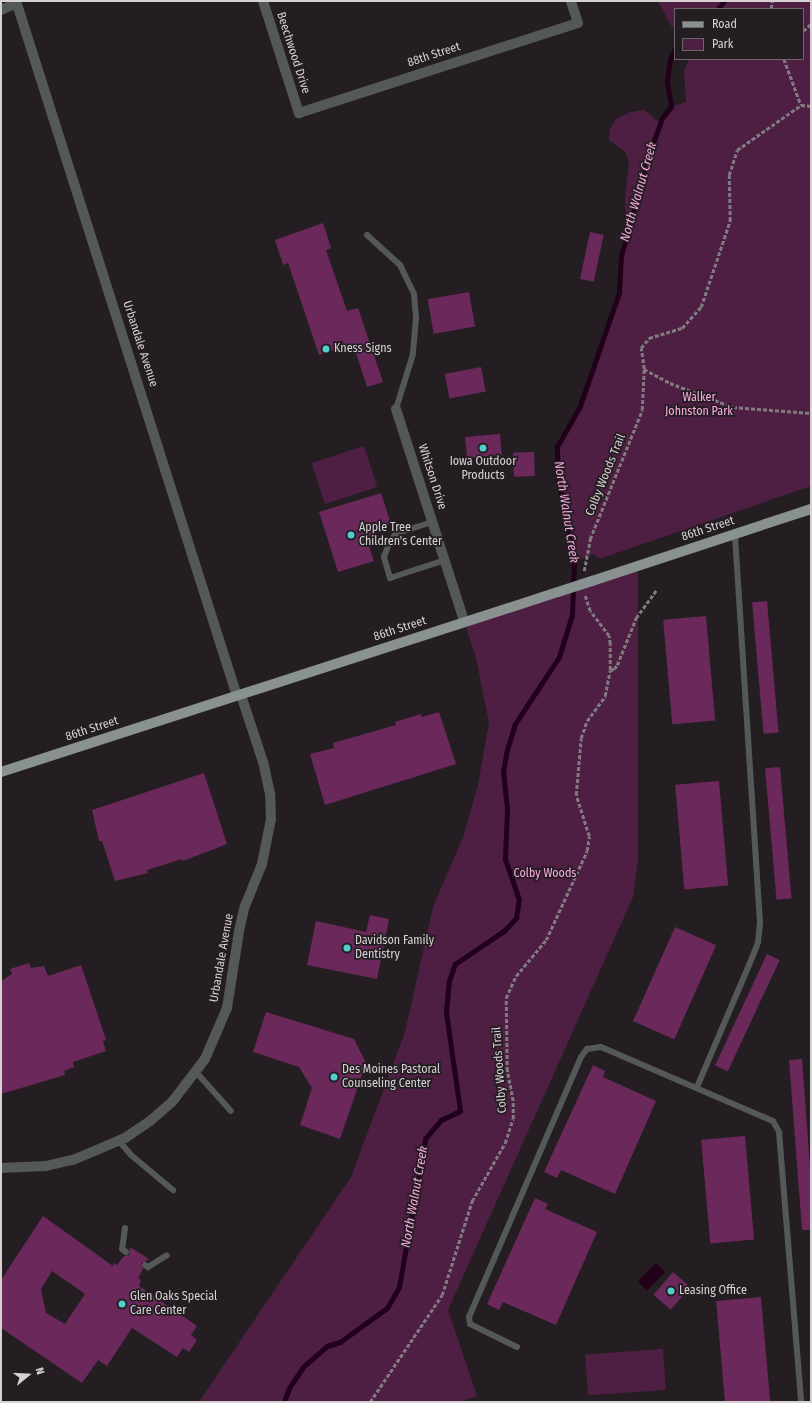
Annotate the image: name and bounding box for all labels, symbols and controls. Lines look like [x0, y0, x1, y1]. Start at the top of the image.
legend [674, 8, 804, 60]
street label: Beechwood Drive [273, 10, 313, 96]
text: Road [712, 17, 737, 31]
text: Park [712, 37, 733, 51]
street label: 88th Street [406, 40, 462, 70]
water label: North Walnut Creek [617, 140, 661, 244]
street label: Urbandale Avenue [119, 299, 161, 389]
place label: Kness Signs [334, 342, 392, 356]
marker: Kness Signs [321, 344, 331, 354]
park label: Walker Johnston Park [665, 391, 733, 419]
street label: Colby Woods Trail [583, 432, 629, 518]
street label: Whitson Drive [415, 442, 449, 512]
marker: Iowa Outdoor Products [478, 443, 488, 453]
place label: Iowa Outdoor Products [450, 455, 516, 483]
water label: North Walnut Creek [550, 460, 582, 564]
street label: 86th Street [680, 514, 736, 544]
place label: Apple Tree Children's Center [359, 521, 442, 549]
marker: Apple Tree Children's Center [346, 530, 356, 540]
street label: 86th Street [372, 614, 428, 644]
street label: 86th Street [64, 714, 120, 744]
park label: Colby Woods [514, 867, 576, 881]
street label: Urbandale Avenue [207, 913, 237, 1003]
place label: Davidson Family Dentistry [355, 934, 434, 962]
marker: Davidson Family Dentistry [342, 943, 352, 953]
street label: Colby Woods Trail [490, 1026, 510, 1114]
place label: Des Moines Pastoral Counseling Center [342, 1063, 440, 1091]
marker: Des Moines Pastoral Counseling Center [329, 1072, 339, 1082]
water label: North Walnut Creek [398, 1145, 432, 1249]
place label: Leasing Office [679, 1284, 747, 1298]
marker: Leasing Office [666, 1286, 676, 1296]
place label: Glen Oaks Special Care Center [130, 1290, 217, 1318]
marker: Glen Oaks Special Care Center [117, 1299, 127, 1309]
north arrow [8, 1355, 48, 1395]
text: N [33, 1366, 47, 1376]

